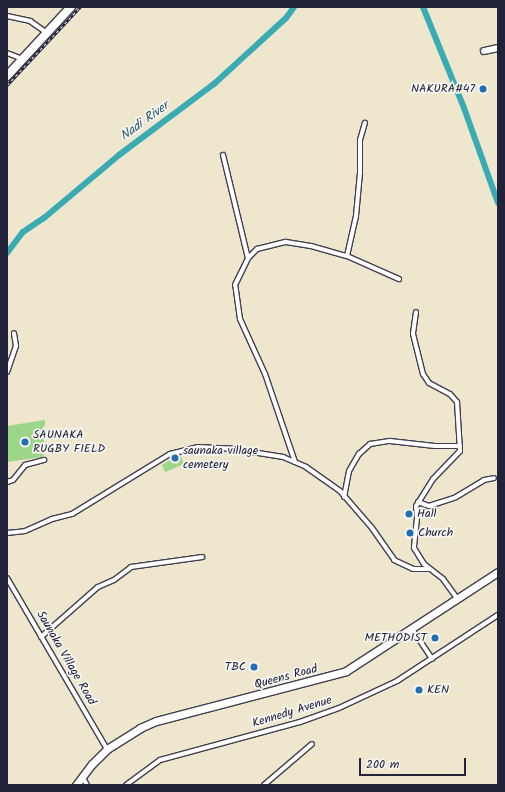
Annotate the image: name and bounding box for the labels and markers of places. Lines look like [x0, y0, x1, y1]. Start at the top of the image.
place label: NAKURA#47 [411, 82, 475, 96]
marker: NAKURA#47 [478, 84, 488, 94]
place label: SAUNAKA RUGBY FIELD [33, 428, 105, 456]
marker: SAUNAKA RUGBY FIELD [20, 437, 30, 447]
place label: saunaka village cemetery [183, 444, 258, 472]
marker: saunaka village cemetery [170, 453, 180, 463]
place label: Hall [417, 507, 437, 521]
marker: Hall [404, 509, 414, 519]
place label: Church [418, 526, 453, 540]
marker: Church [405, 528, 415, 538]
place label: METHODIST [364, 631, 427, 645]
marker: METHODIST [430, 633, 440, 643]
place label: TBC [225, 660, 246, 674]
marker: TBC [249, 662, 259, 672]
place label: KEN [427, 683, 449, 697]
marker: KEN [414, 685, 424, 695]

